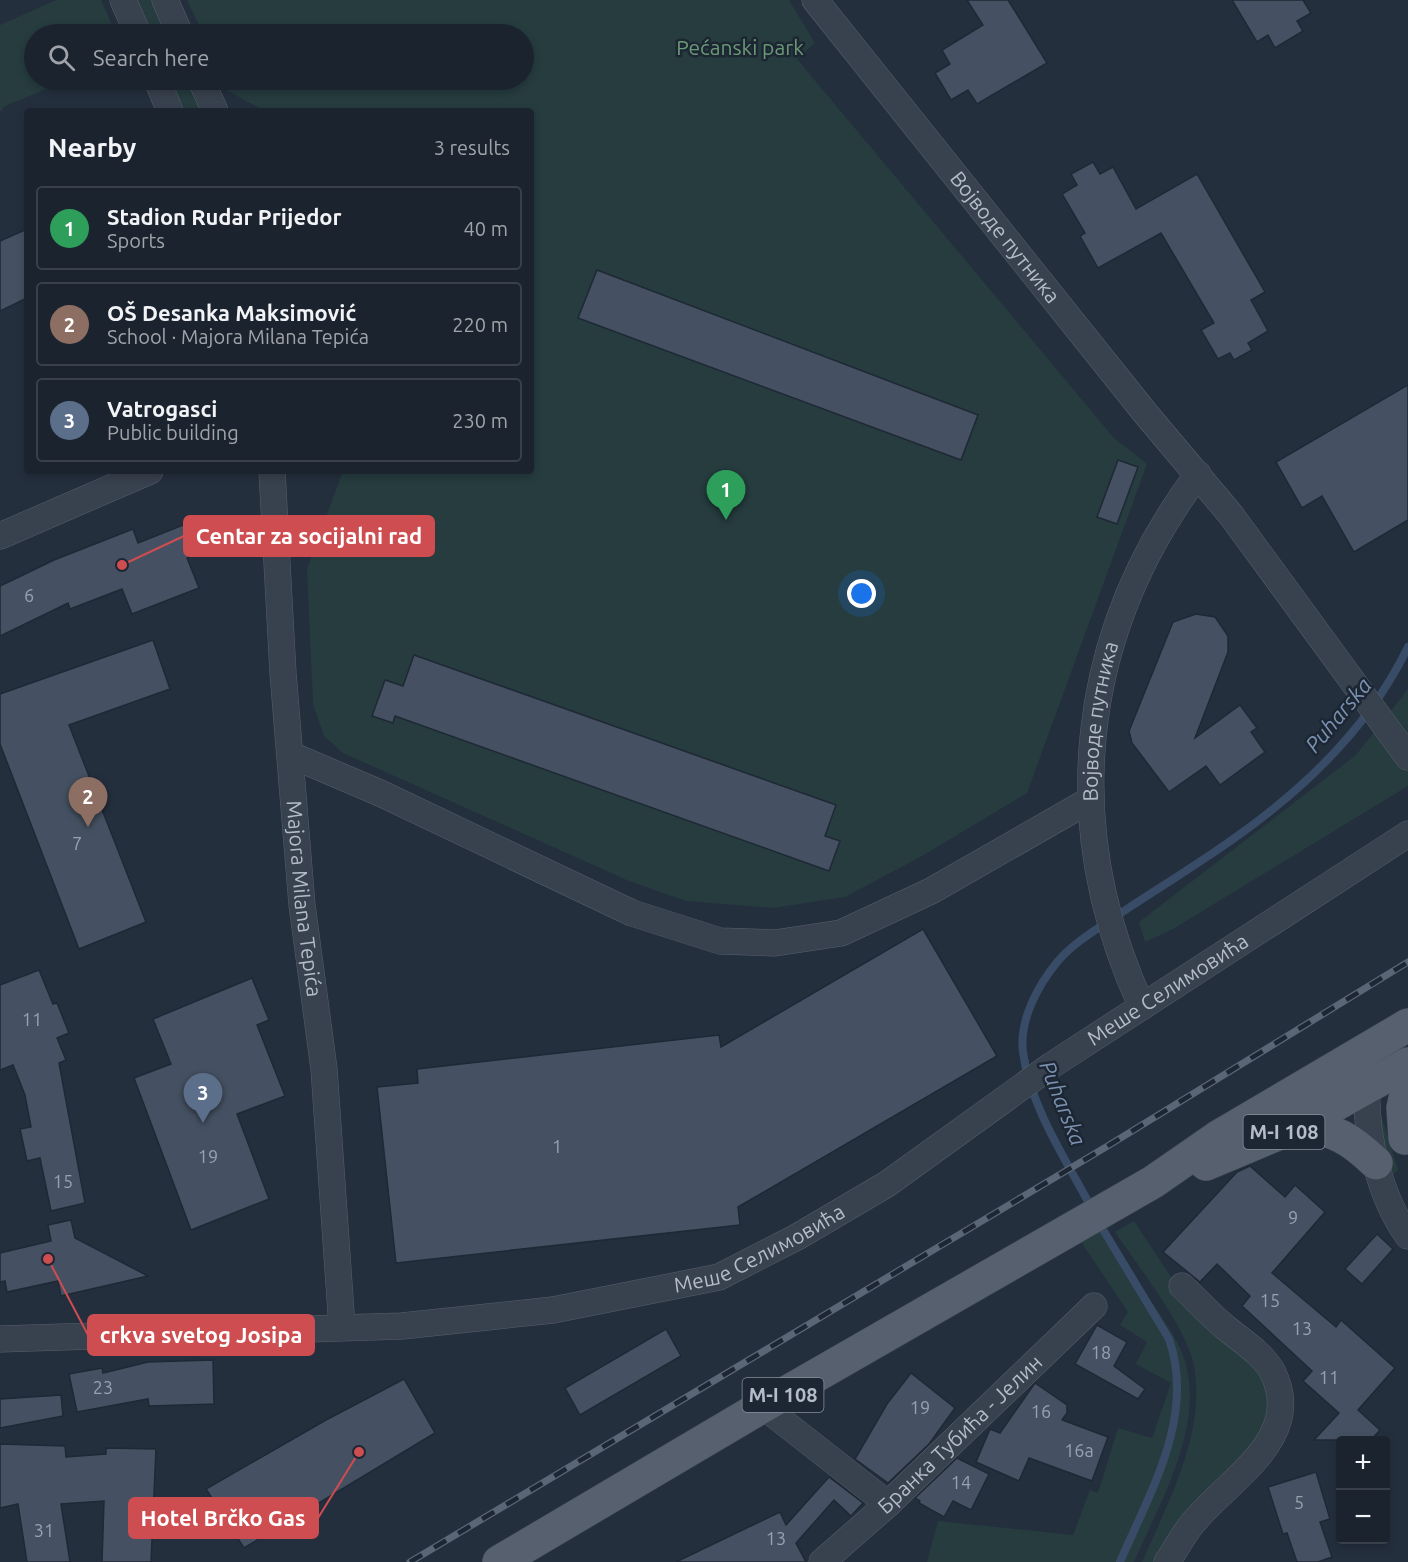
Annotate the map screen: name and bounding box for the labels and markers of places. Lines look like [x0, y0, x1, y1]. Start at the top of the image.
pin: 1 [706, 470, 746, 520]
callout: Centar za socijalni rad [184, 516, 434, 556]
pin: 2 [68, 778, 107, 827]
pin: 3 [184, 1074, 222, 1123]
callout: crkva svetog Josipa [88, 1315, 314, 1355]
callout: Hotel Brčko Gas [129, 1498, 318, 1538]

